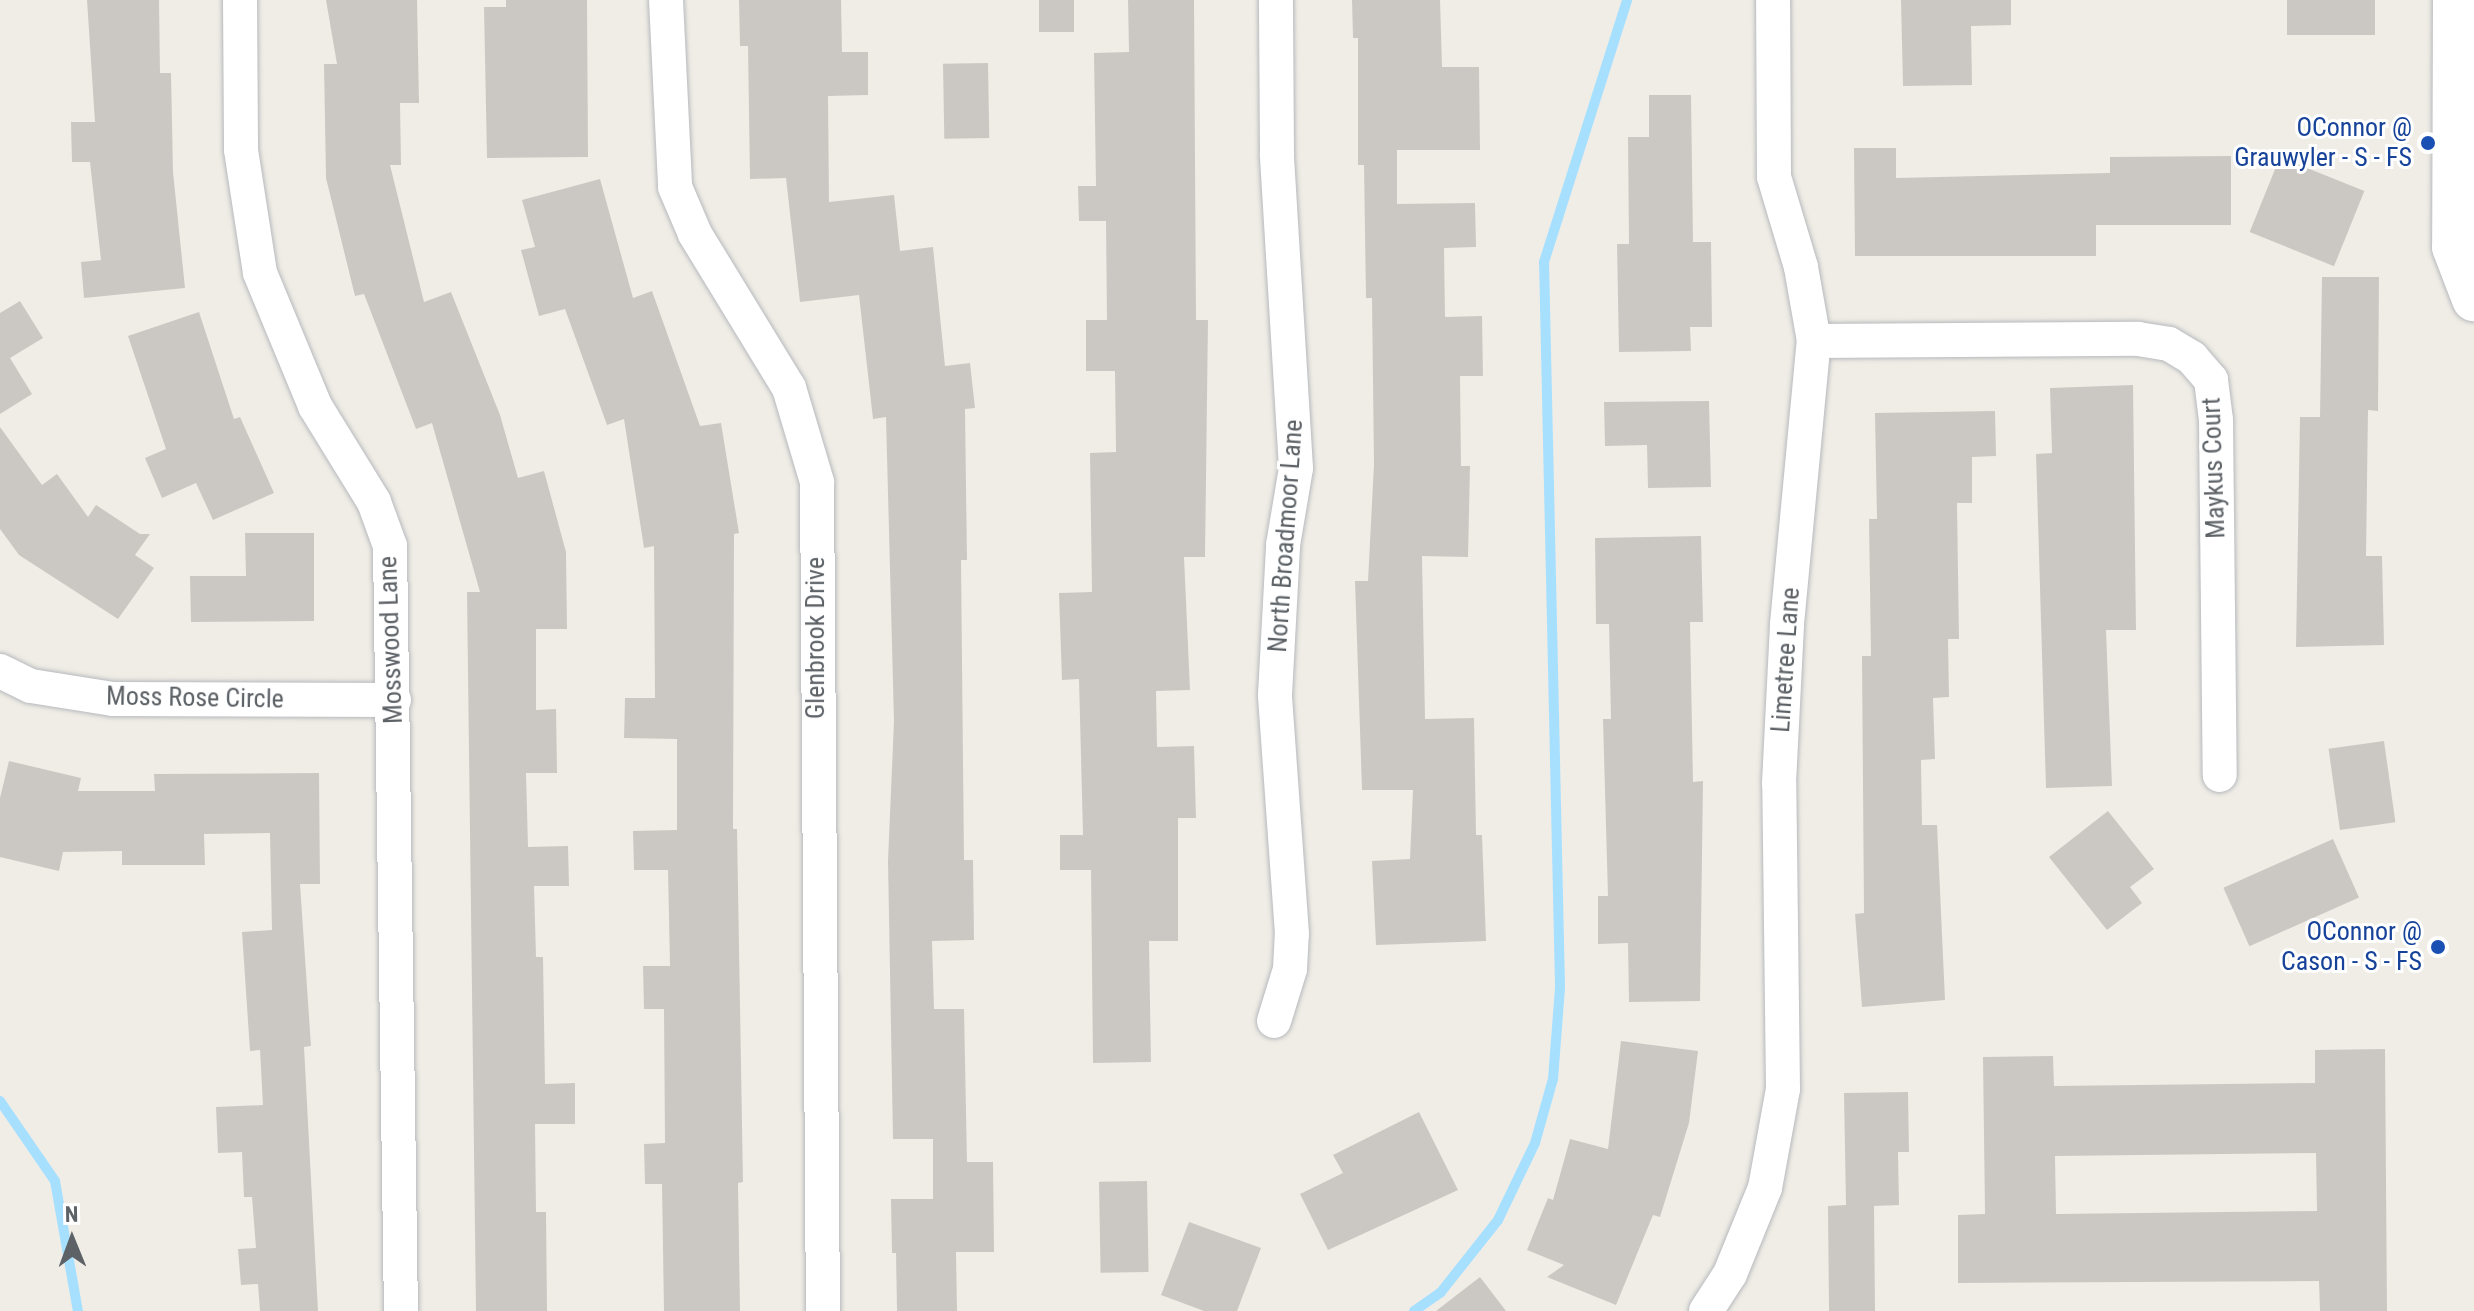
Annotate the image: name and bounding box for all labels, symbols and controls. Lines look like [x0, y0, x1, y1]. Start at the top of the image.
place label: OConnor @ Grauwyler - S - FS [2234, 112, 2412, 174]
marker: OConnor @ Grauwyler - S - FS [2419, 134, 2437, 152]
street label: Maykus Court [2196, 397, 2232, 539]
street label: North Broadmoor Lane [1262, 419, 1310, 653]
street label: Mosswood Lane [372, 556, 410, 724]
street label: Glenbrook Drive [800, 557, 832, 719]
street label: Limetree Lane [1765, 586, 1807, 734]
street label: Moss Rose Circle [106, 681, 284, 715]
place label: OConnor @ Cason - S - FS [2281, 916, 2422, 978]
marker: OConnor @ Cason - S - FS [2429, 938, 2447, 956]
north arrow [32, 1199, 112, 1279]
text: N [65, 1202, 79, 1227]

